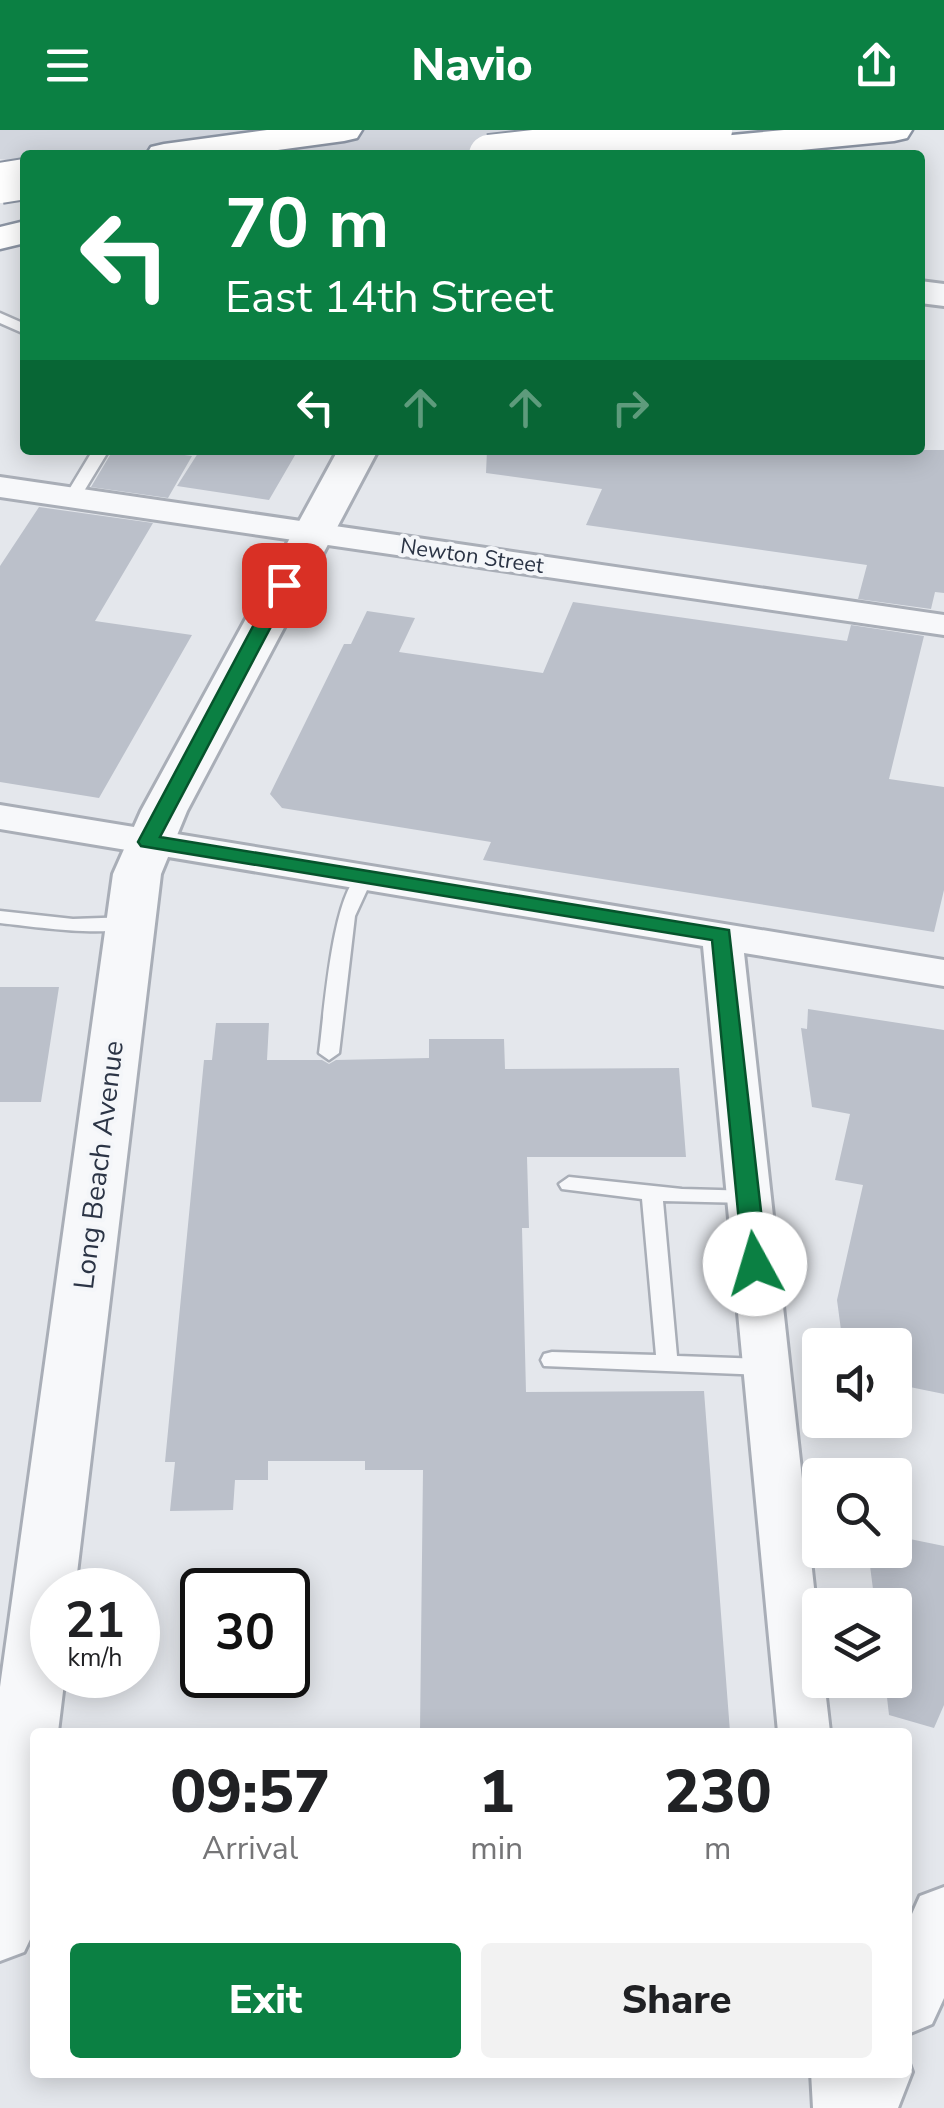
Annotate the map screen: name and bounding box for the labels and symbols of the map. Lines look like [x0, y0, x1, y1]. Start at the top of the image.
street label: Newton Street [398, 531, 546, 581]
pin [242, 543, 327, 628]
street label: Long Beach Avenue [65, 1039, 133, 1291]
position arrow [703, 1212, 807, 1316]
speed limit sign: 30 [180, 1568, 310, 1698]

